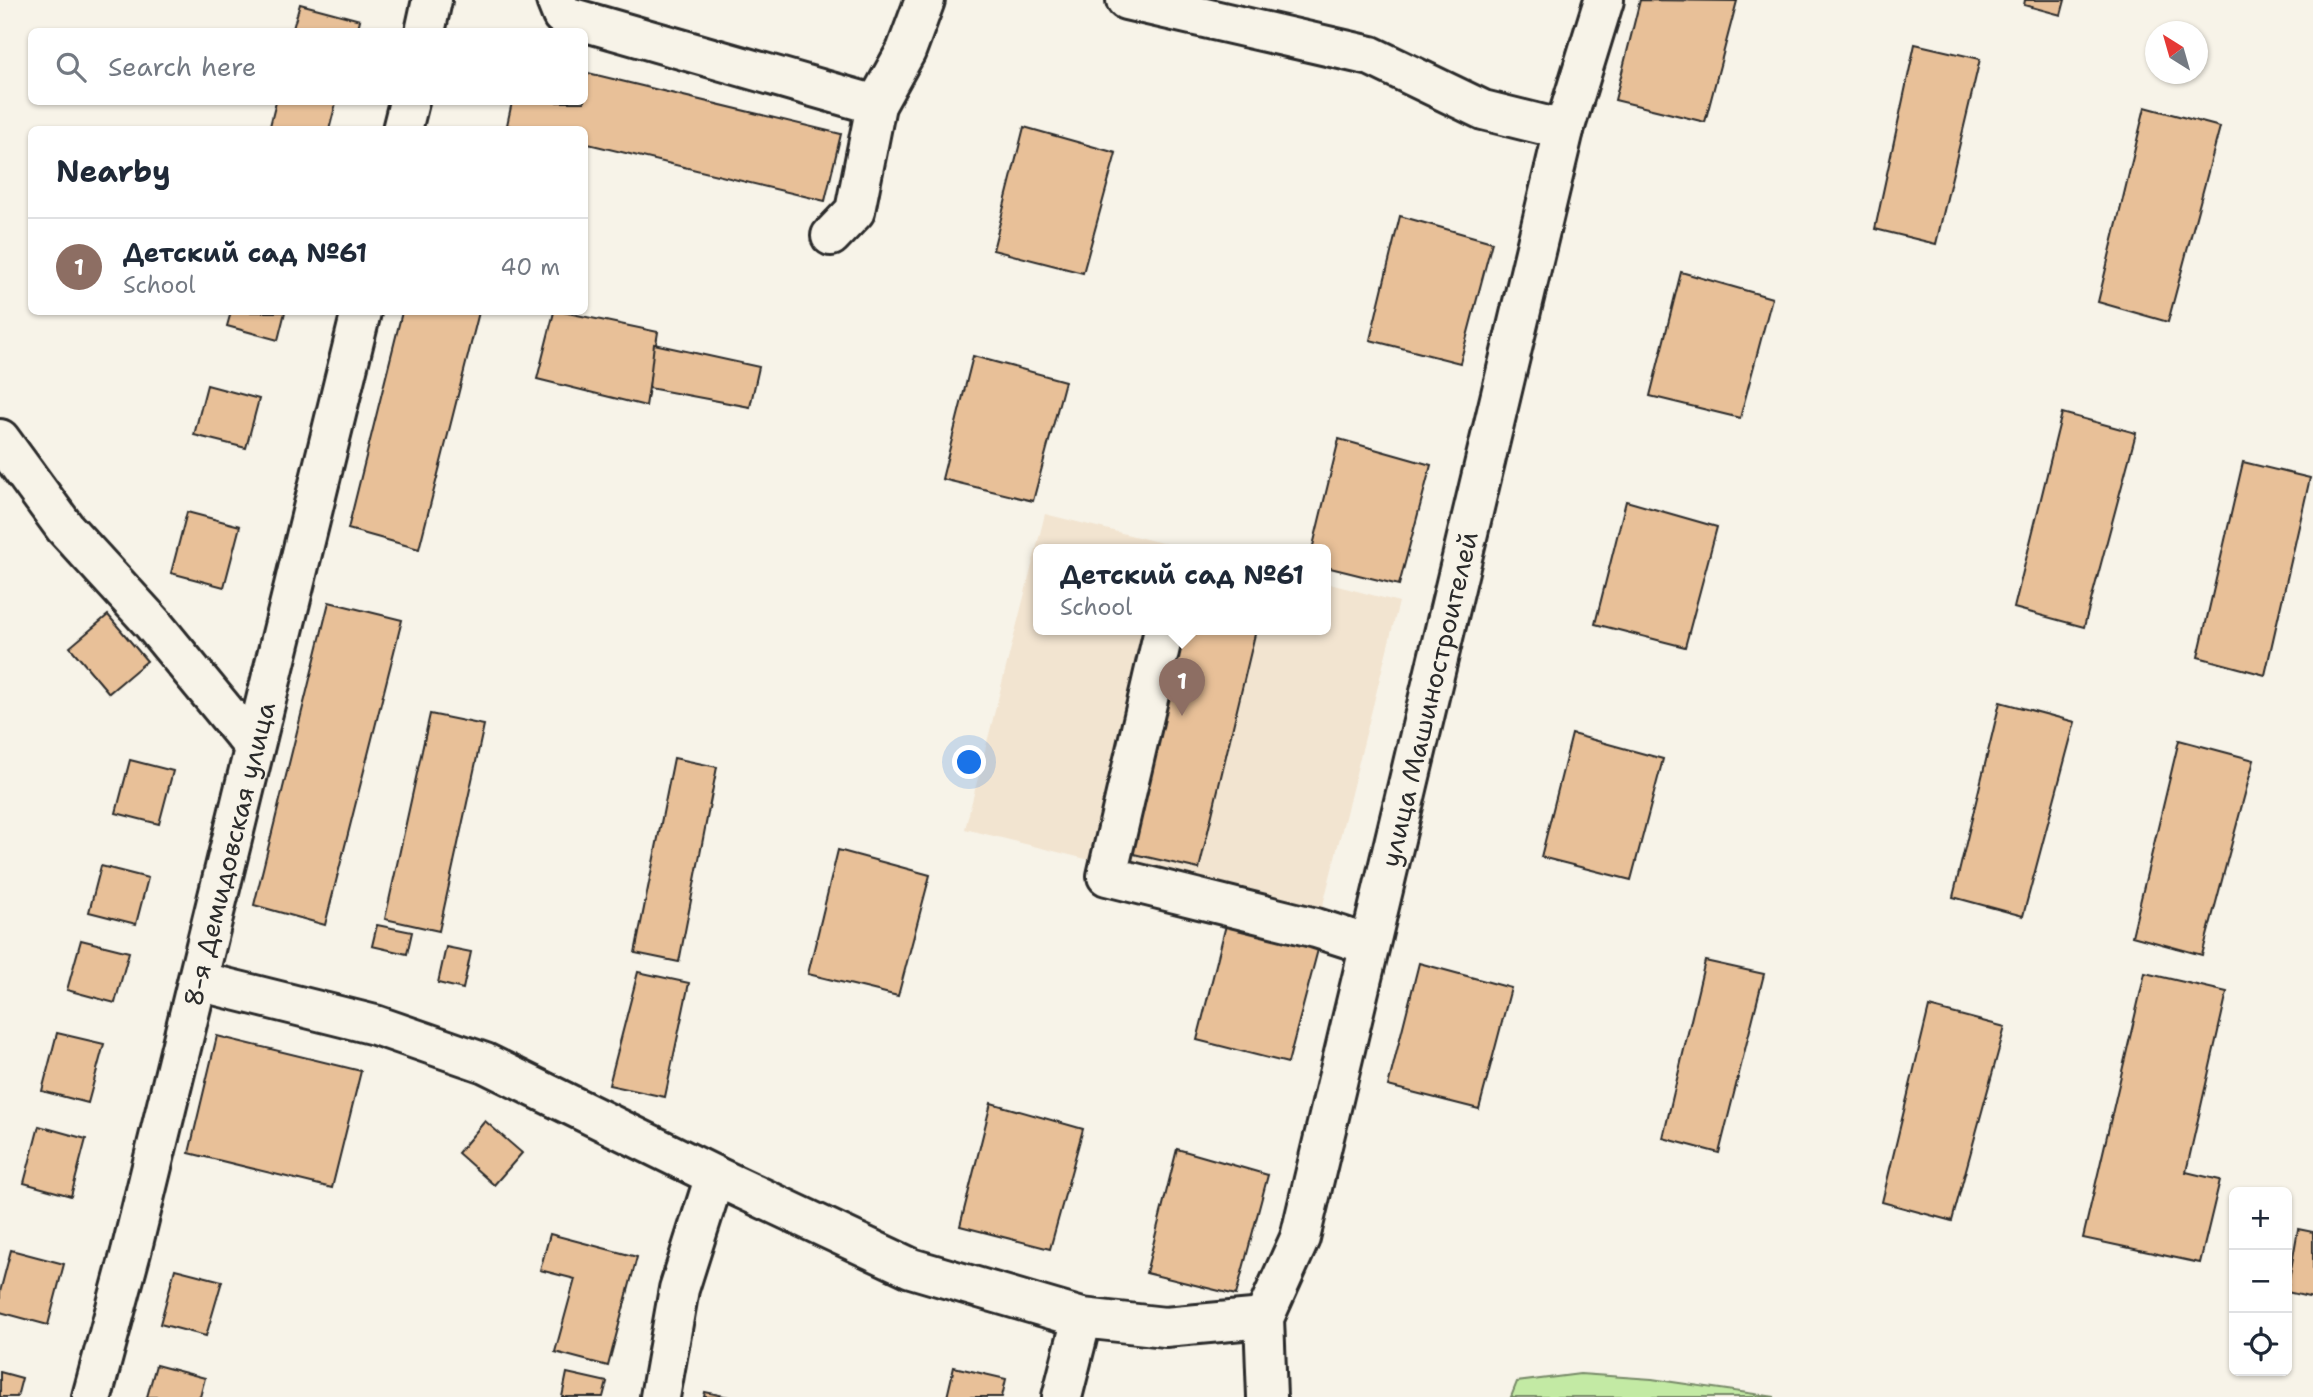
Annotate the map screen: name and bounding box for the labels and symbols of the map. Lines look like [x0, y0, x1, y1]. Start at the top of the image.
north arrow [2145, 21, 2208, 84]
street label: улица Машиностроителей [1372, 527, 1485, 870]
pin: 1 [1159, 658, 1205, 716]
street label: 8-я Демидовская улица [174, 698, 283, 1010]
your location [952, 745, 986, 779]

